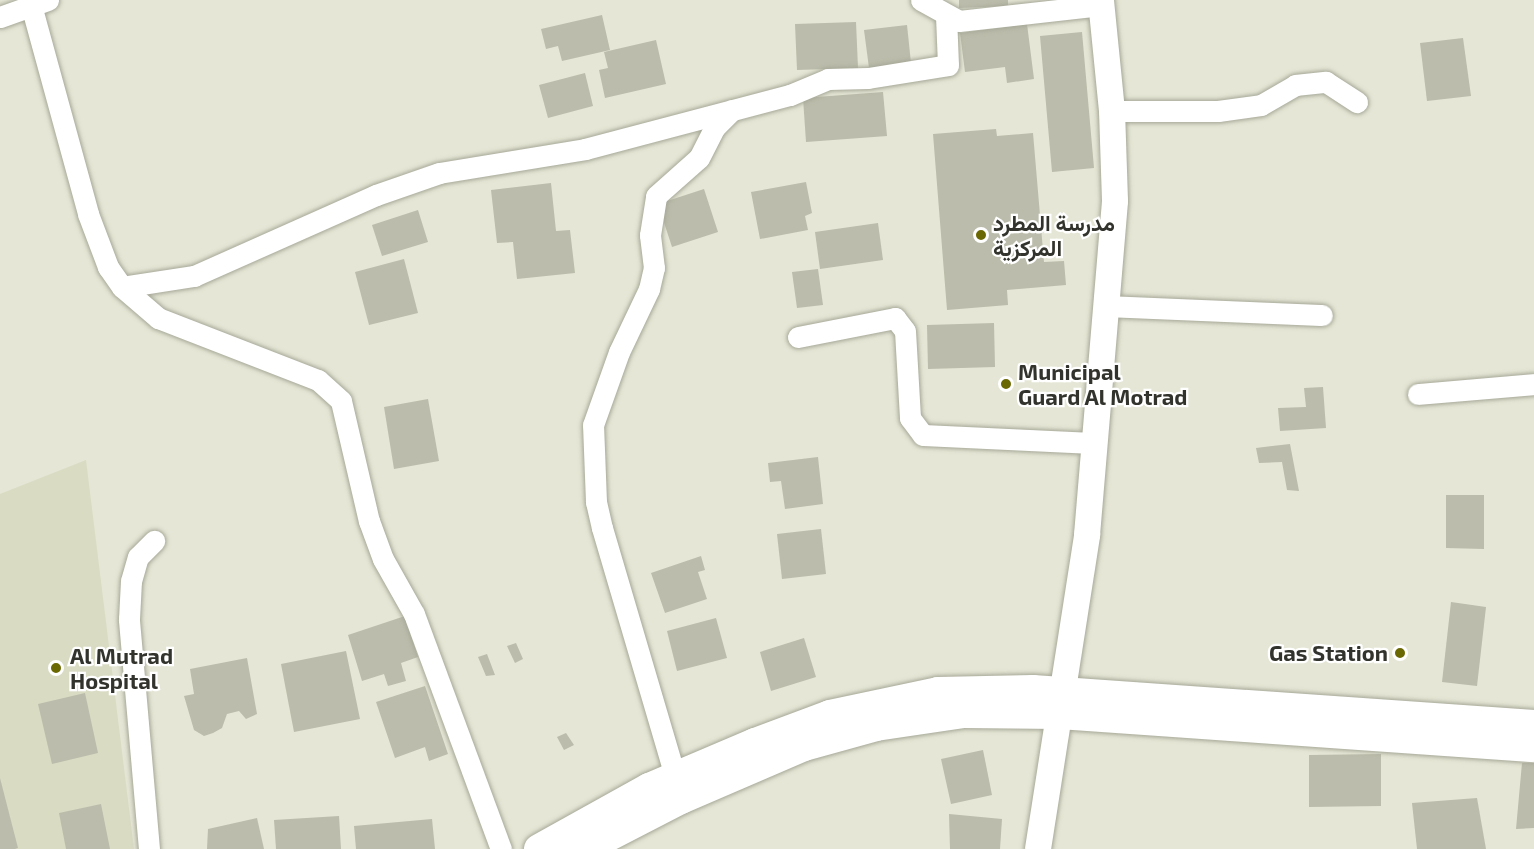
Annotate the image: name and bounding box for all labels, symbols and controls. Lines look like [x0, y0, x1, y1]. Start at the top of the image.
place label: مدرسة المطرد المركزية [993, 209, 1115, 260]
marker: مدرسة المطرد المركزية [974, 228, 988, 242]
place label: Municipal Guard Al Motrad [1018, 358, 1188, 410]
marker: Municipal Guard Al Motrad [999, 377, 1013, 391]
place label: Gas Station [1269, 640, 1388, 666]
place label: Al Mutrad Hospital [70, 642, 174, 694]
marker: Gas Station [1393, 646, 1407, 660]
marker: Al Mutrad Hospital [47, 659, 65, 677]

